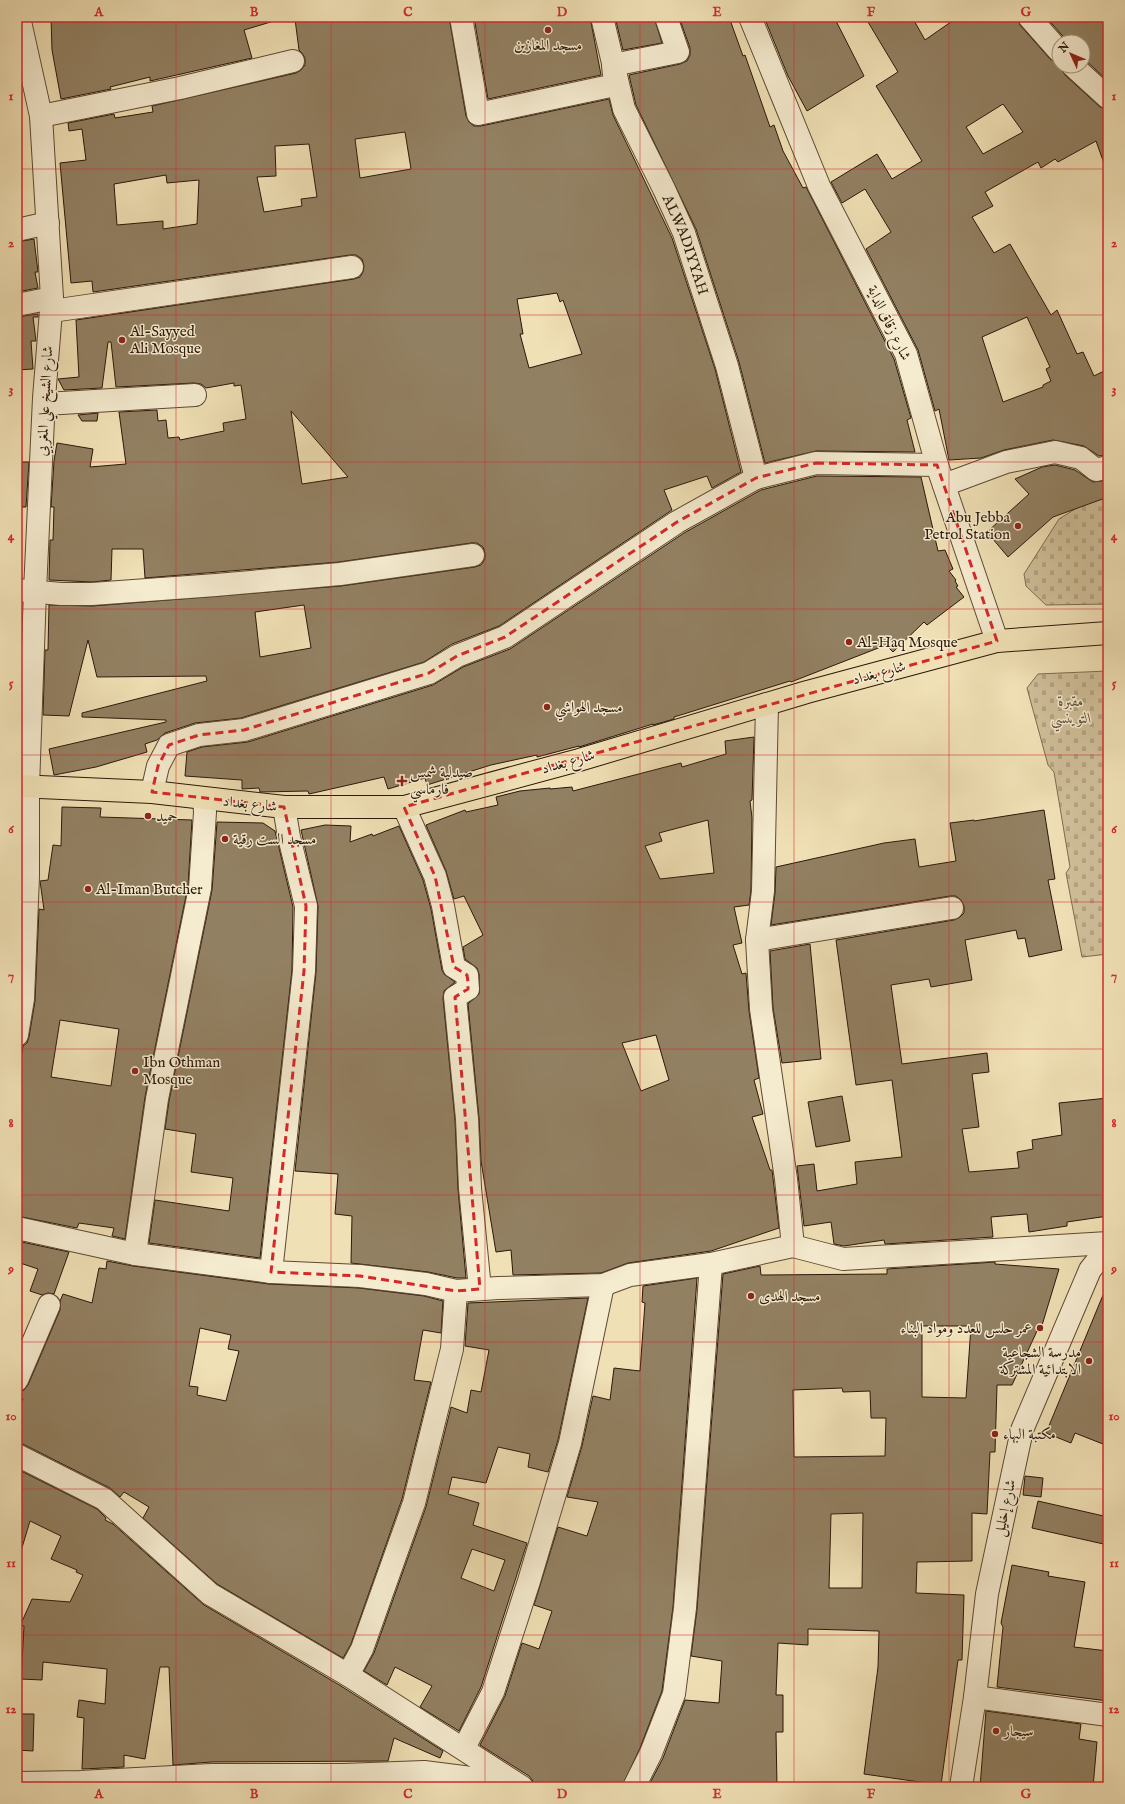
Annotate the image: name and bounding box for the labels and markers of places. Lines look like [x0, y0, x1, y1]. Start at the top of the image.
marker: مسجد المغازين [543, 25, 553, 35]
place label: مسجد المغازين [514, 36, 582, 55]
place label: Al-Sayyed Ali Mosque [129, 322, 201, 358]
marker: Al-Sayyed Ali Mosque [117, 335, 127, 345]
place label: Abu Jebba Petrol Station [924, 508, 1011, 544]
marker: Abu Jebba Petrol Station [1013, 521, 1023, 531]
place label: Al-Haq Mosque [856, 633, 958, 652]
marker: Al-Haq Mosque [844, 637, 854, 647]
place label: مسجد الهواشي [555, 698, 622, 721]
marker: مسجد الهواشي [542, 702, 552, 712]
place label: صيدلية شمس فارماسي [410, 763, 473, 803]
marker: صيدلية شمس فارماسي [397, 776, 407, 786]
place label: حميد [156, 807, 178, 826]
marker: حميد [143, 811, 153, 821]
place label: مسجد الست رقية [233, 830, 316, 849]
marker: مسجد الست رقية [220, 834, 230, 844]
place label: Al-Iman Butcher [95, 880, 203, 899]
marker: Al-Iman Butcher [83, 884, 93, 894]
place label: Ibn Othman Mosque [143, 1053, 220, 1089]
marker: Ibn Othman Mosque [130, 1066, 140, 1076]
place label: مسجد الهدى [759, 1287, 820, 1306]
marker: مسجد الهدى [746, 1291, 756, 1301]
place label: عمر حلس للعدد ومواد البناء [901, 1319, 1032, 1338]
marker: عمر حلس للعدد ومواد البناء [1035, 1323, 1045, 1333]
place label: مدرسة الشجاعية الابتدائية المشتركة [998, 1343, 1081, 1379]
marker: مدرسة الشجاعية الابتدائية المشتركة [1084, 1356, 1094, 1366]
place label: مكتبة البهاء [1003, 1425, 1056, 1444]
marker: مكتبة البهاء [990, 1429, 1000, 1439]
place label: سيجار [1002, 1722, 1034, 1741]
marker: سيجار [991, 1726, 1001, 1736]

